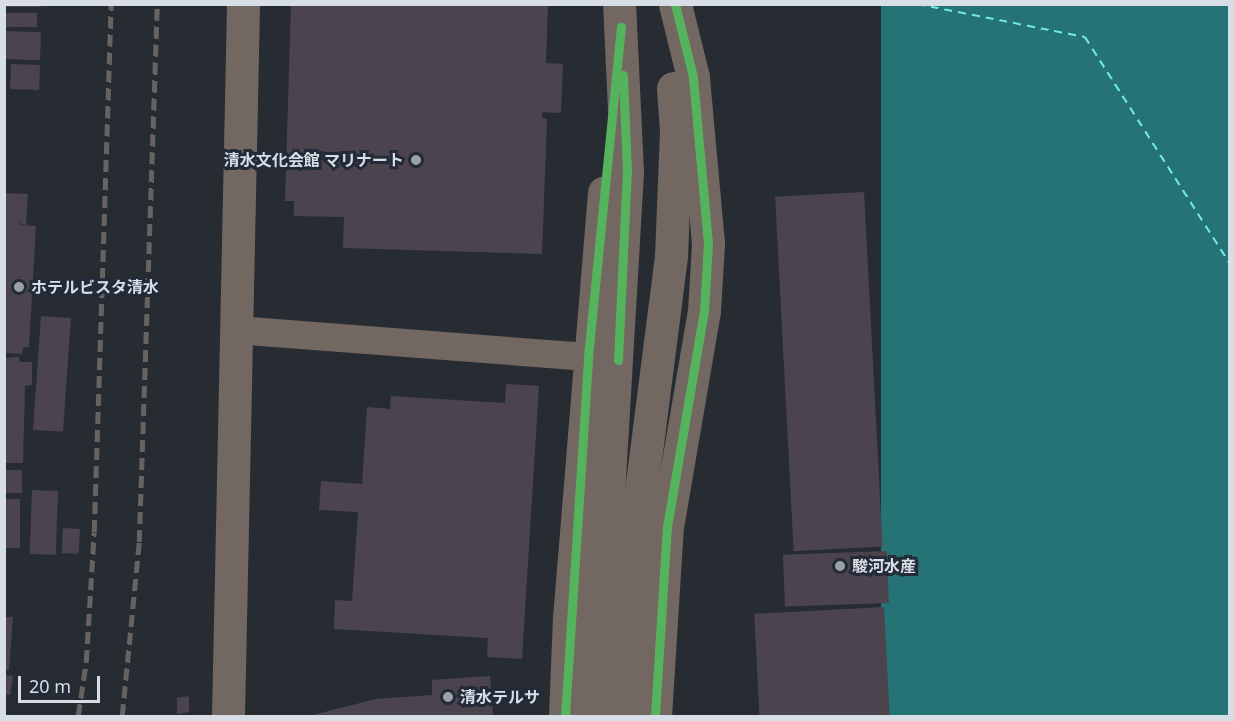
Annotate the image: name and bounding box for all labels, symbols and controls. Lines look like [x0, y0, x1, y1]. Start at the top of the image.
place label: 清水文化会館 マリナート [224, 150, 404, 170]
marker: 清水文化会館 マリナート [409, 153, 423, 167]
place label: ホテルビスタ清水 [31, 277, 159, 297]
marker: ホテルビスタ清水 [12, 280, 26, 294]
place label: 駿河水産 [852, 556, 916, 576]
marker: 駿河水産 [833, 559, 847, 573]
scale bar [21, 664, 104, 702]
text: 20 m [29, 674, 71, 698]
place label: 清水テルサ [460, 687, 540, 707]
marker: 清水テルサ [441, 690, 455, 704]

